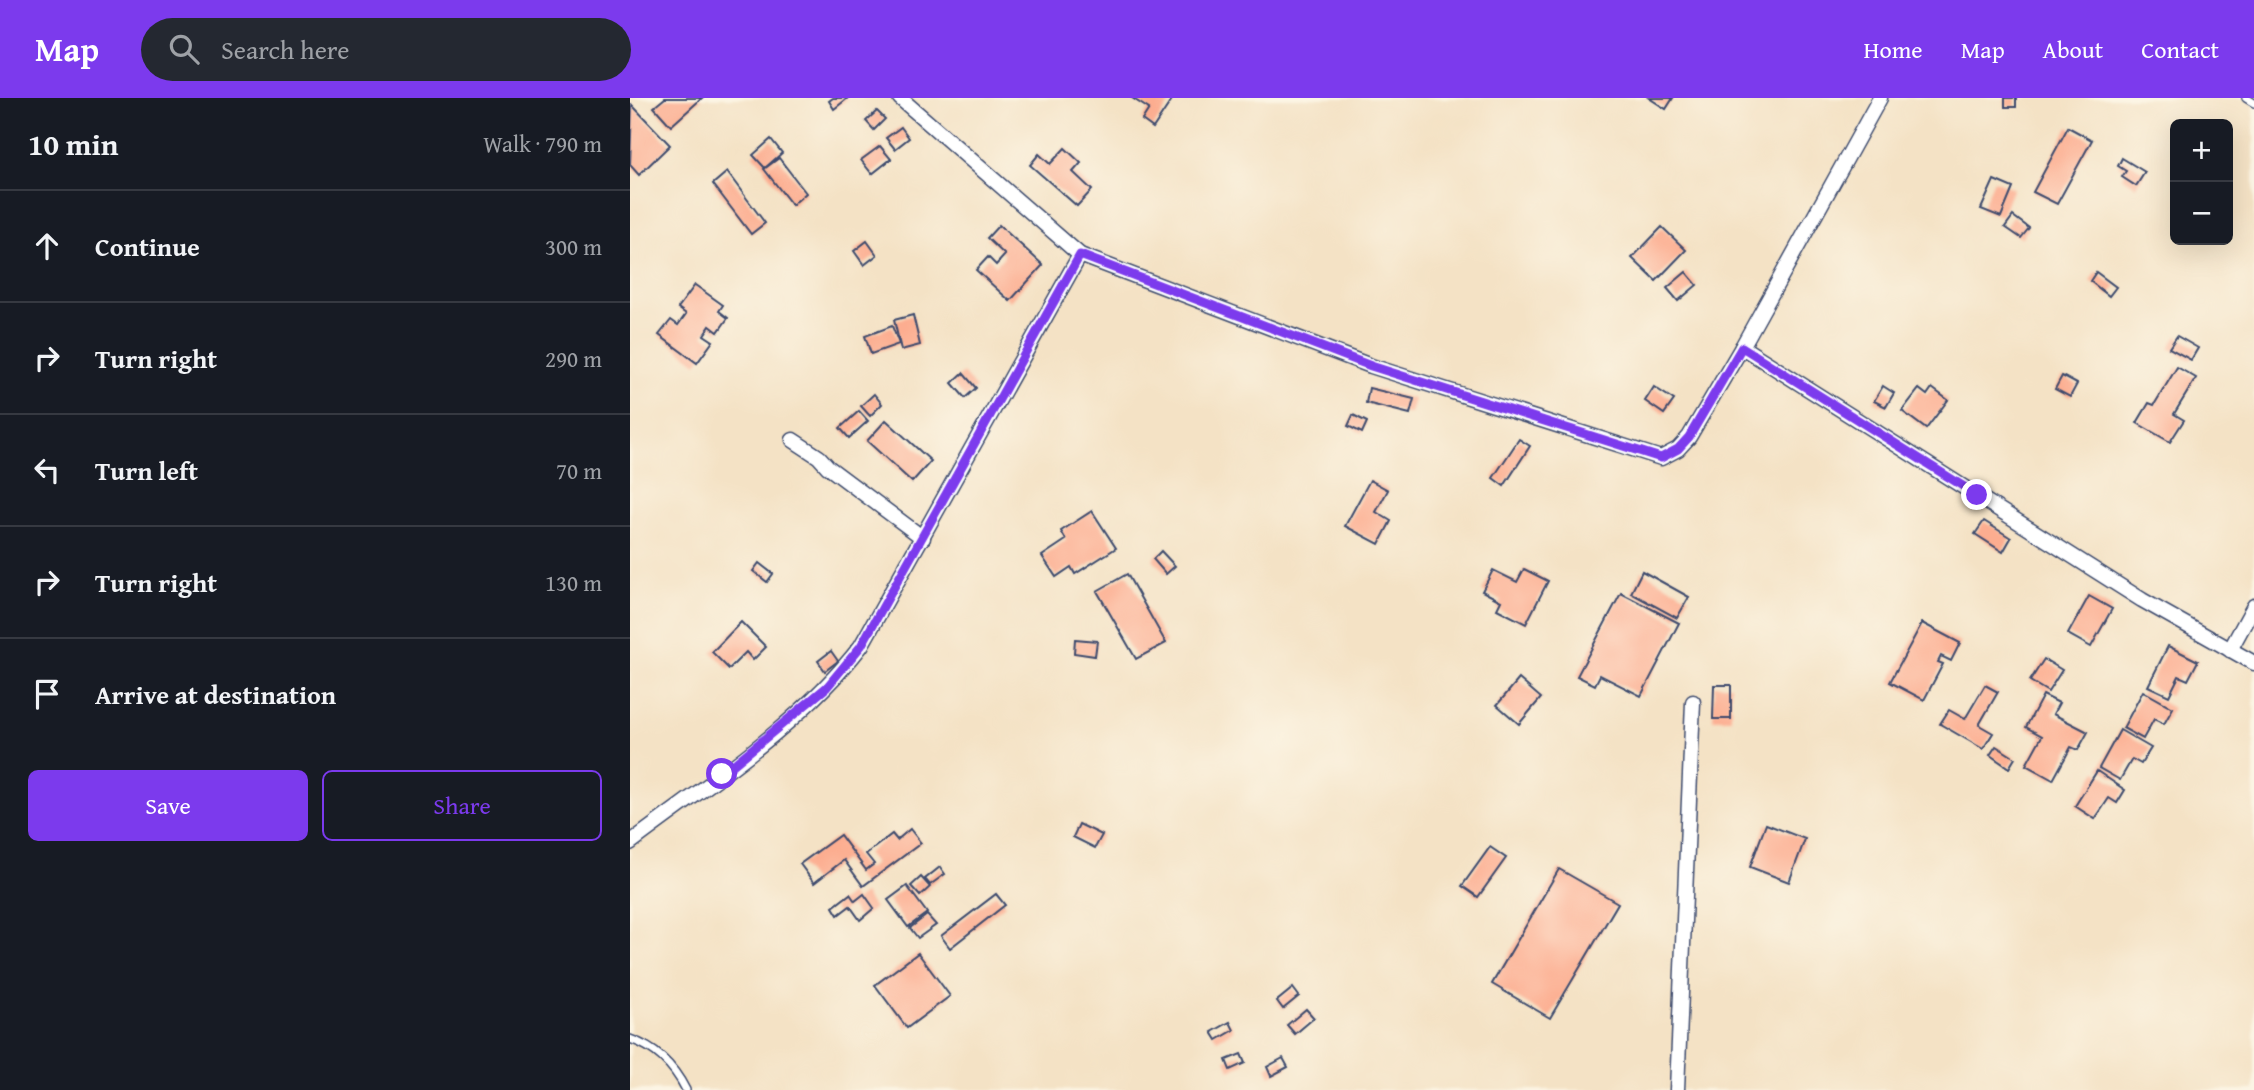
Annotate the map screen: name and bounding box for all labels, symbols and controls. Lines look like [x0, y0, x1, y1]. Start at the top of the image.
search box [141, 18, 631, 81]
text: Map [35, 25, 99, 73]
icon: search [165, 30, 203, 68]
text: Search here [221, 30, 349, 69]
text: Home [1864, 32, 1923, 67]
text: Map [1961, 32, 2005, 67]
text: About [2043, 32, 2103, 67]
text: Contact [2141, 32, 2219, 67]
map controls [2170, 119, 2233, 245]
button: + [2170, 119, 2233, 182]
text: 10 min [28, 122, 118, 166]
text: Walk · 790 m [483, 127, 602, 160]
button: − [2170, 182, 2233, 245]
icon: ahead [28, 227, 66, 265]
text: Continue [95, 227, 200, 266]
text: 300 m [545, 230, 602, 263]
icon: right [28, 339, 66, 377]
text: Turn right [95, 339, 217, 378]
text: 290 m [545, 342, 602, 375]
icon: left [28, 451, 66, 489]
text: Turn left [95, 451, 198, 490]
text: 70 m [556, 454, 602, 487]
route end [1961, 479, 1992, 510]
icon: right [28, 563, 66, 601]
text: Turn right [95, 563, 217, 602]
text: 130 m [545, 566, 602, 599]
icon: arrive [28, 675, 66, 713]
text: Arrive at destination [95, 675, 336, 714]
route start [706, 758, 737, 789]
button: Save [28, 770, 308, 841]
button: Share [322, 770, 602, 841]

